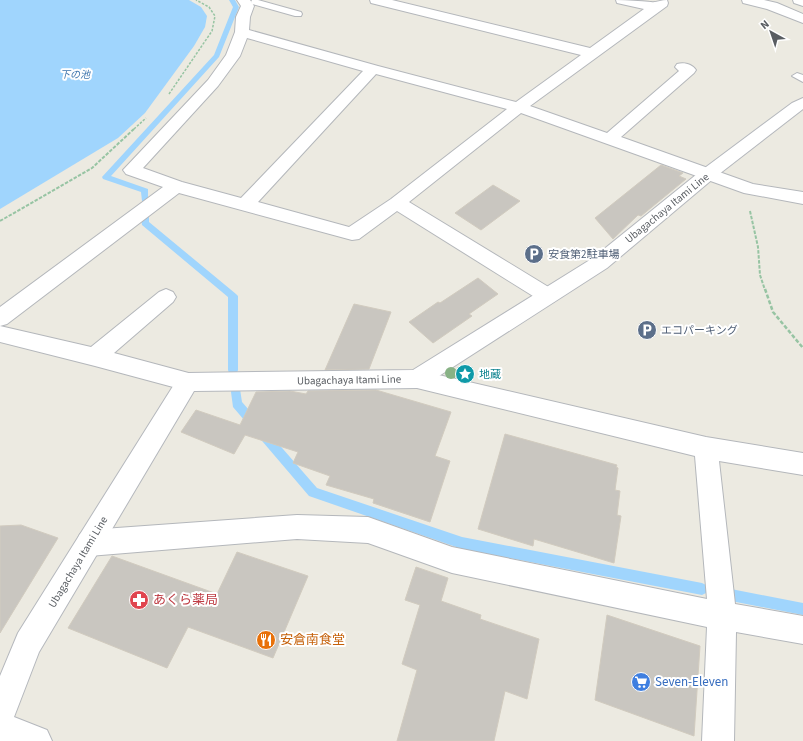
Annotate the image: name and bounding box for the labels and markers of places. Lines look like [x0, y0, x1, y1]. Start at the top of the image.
parking icon: 安食第2駐車場 [523, 243, 545, 265]
place label: 安食第2駐車場 [548, 247, 619, 262]
parking icon: エコパーキング [636, 319, 658, 341]
place label: エコパーキング [661, 323, 738, 338]
place icon: 地蔵 [454, 363, 476, 385]
place label: 地蔵 [479, 367, 501, 382]
pharmacy icon: あくら薬局 [128, 589, 150, 611]
place label: あくら薬局 [153, 591, 218, 609]
restaurant icon: 安倉南食堂 [255, 629, 277, 651]
place label: 安倉南食堂 [280, 631, 345, 649]
supermarket icon: Seven-Eleven [630, 671, 652, 693]
place label: Seven-Eleven [655, 673, 728, 691]

